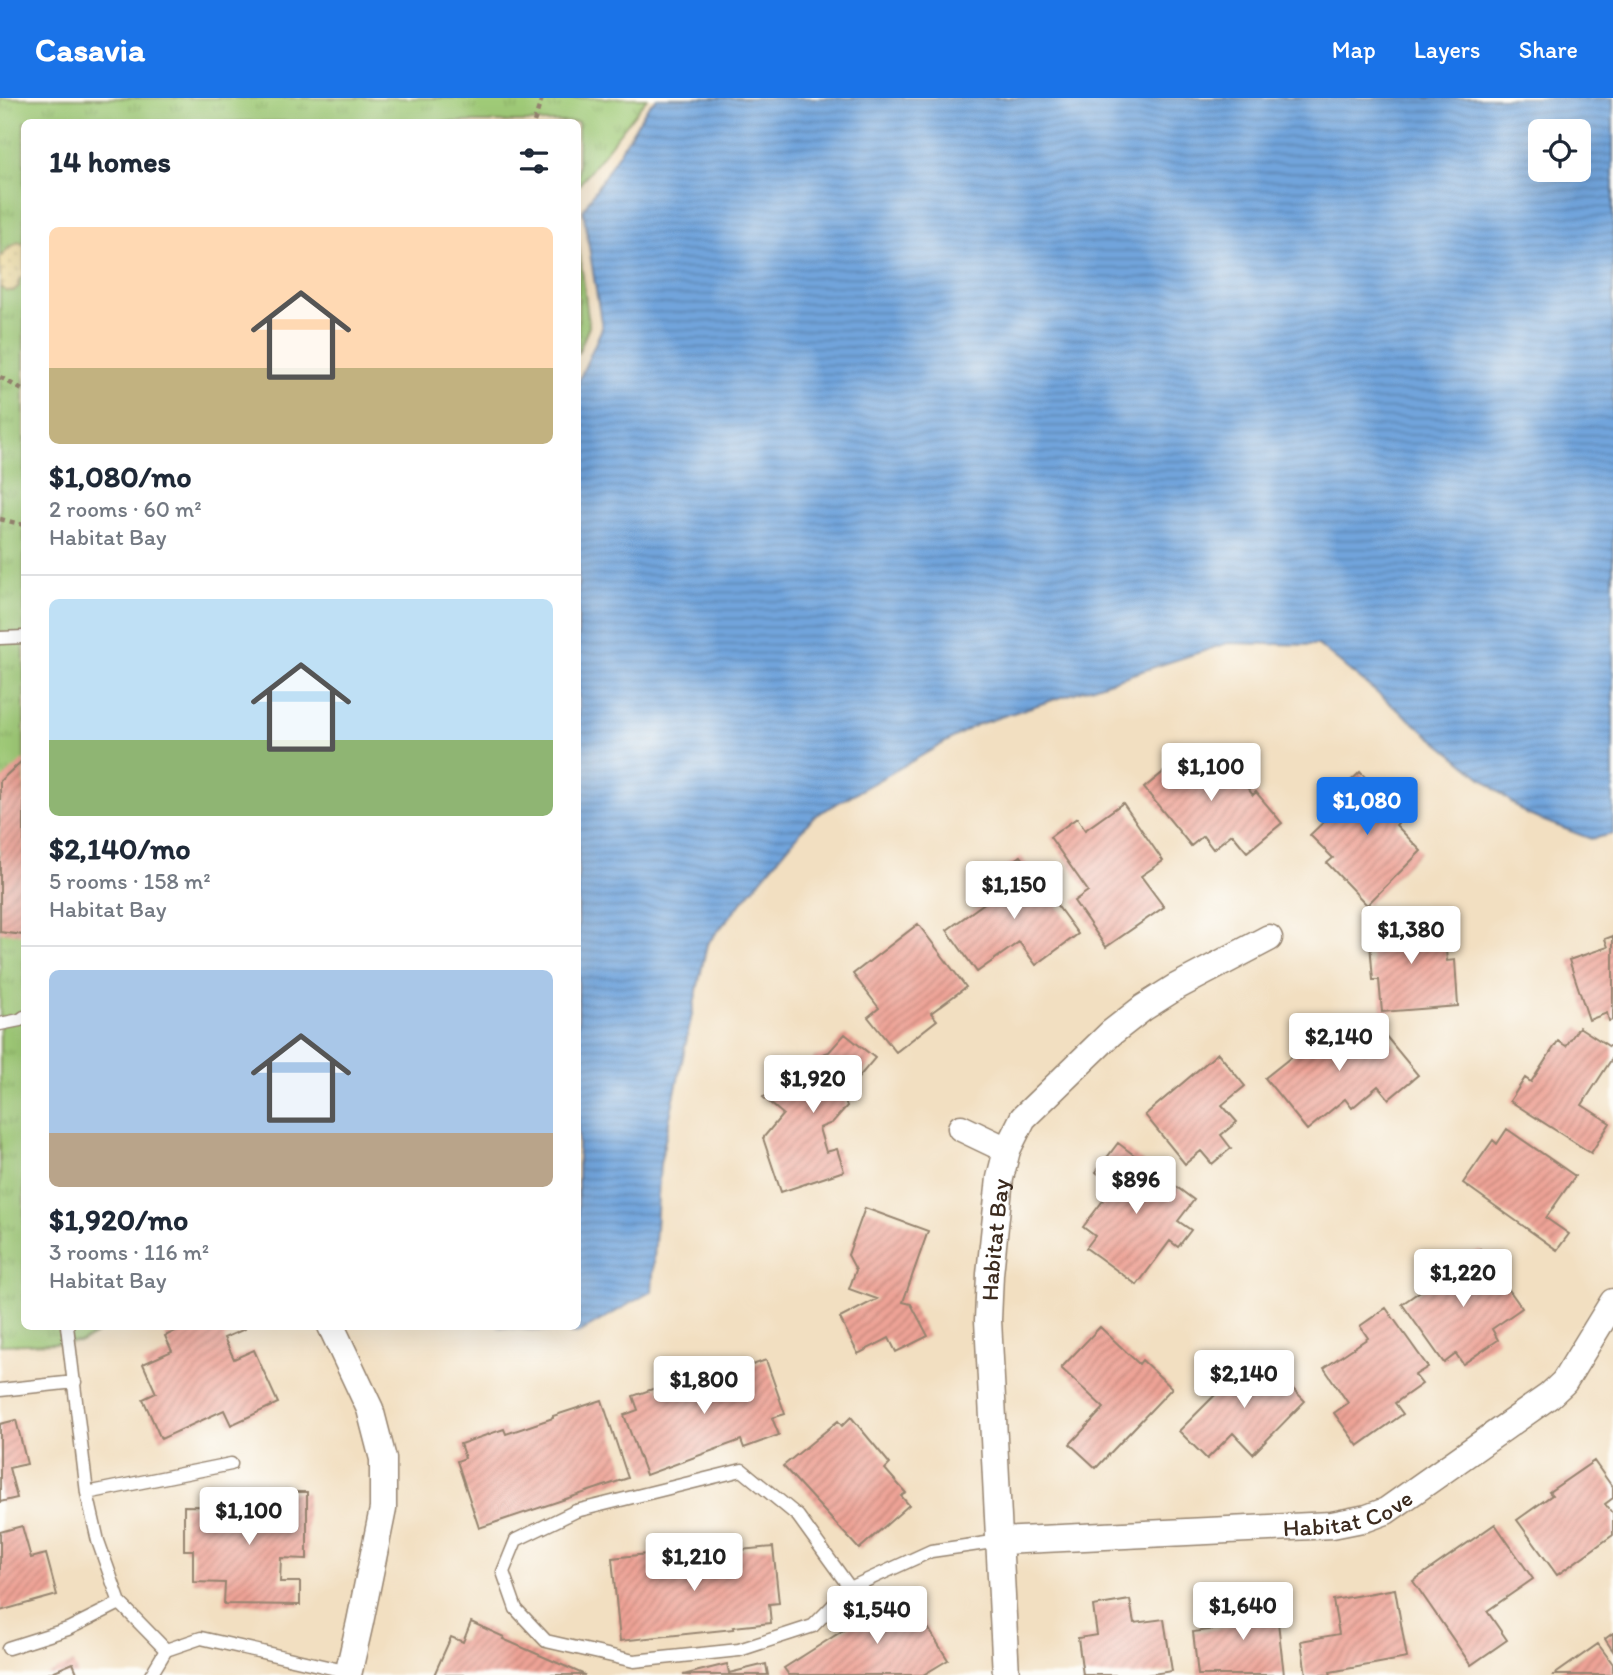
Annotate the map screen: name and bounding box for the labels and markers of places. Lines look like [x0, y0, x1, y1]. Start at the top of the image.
pin: $1,100 [1154, 744, 1268, 803]
pin: $1,080 [1310, 778, 1424, 837]
pin: $1,150 [957, 862, 1071, 921]
pin: $1,380 [1354, 906, 1468, 966]
pin: $2,140 [1282, 1014, 1396, 1073]
pin: $1,920 [756, 1056, 870, 1115]
pin: $896 [1095, 1156, 1177, 1216]
pin: $1,220 [1406, 1250, 1520, 1309]
pin: $2,140 [1187, 1350, 1301, 1410]
pin: $1,800 [647, 1356, 761, 1416]
pin: $1,100 [192, 1488, 306, 1547]
pin: $1,210 [637, 1534, 751, 1593]
pin: $1,640 [1186, 1582, 1300, 1642]
pin: $1,540 [820, 1586, 934, 1646]

